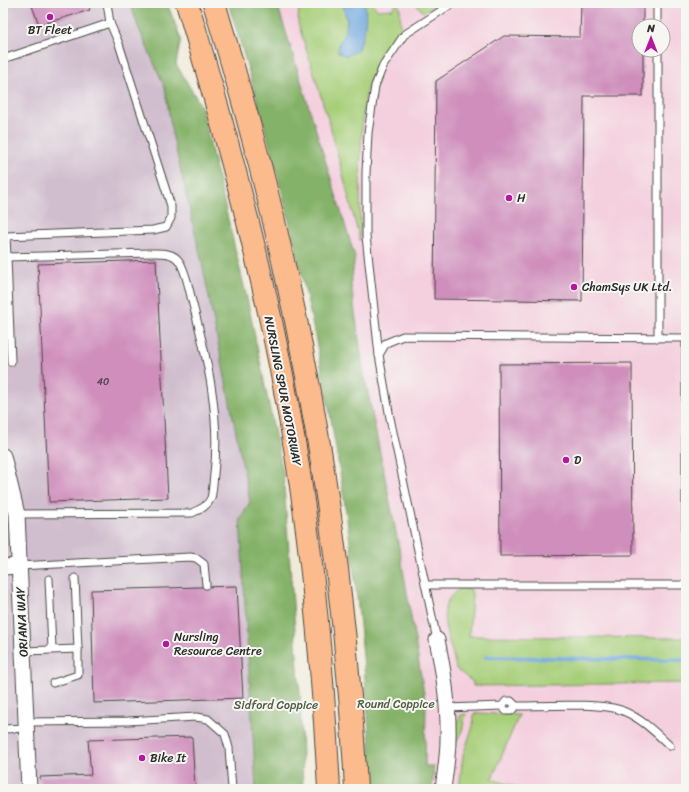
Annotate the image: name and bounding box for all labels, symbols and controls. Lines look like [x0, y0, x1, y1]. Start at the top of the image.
marker: BT Fleet [45, 12, 55, 22]
north arrow [631, 18, 671, 58]
place label: BT Fleet [28, 19, 72, 41]
text: N [646, 19, 655, 38]
place label: H [517, 187, 526, 209]
marker: H [504, 193, 514, 203]
place label: ChamSys UK Ltd. [582, 276, 672, 298]
marker: ChamSys UK Ltd. [569, 282, 579, 292]
street label: NURSLING SPUR MOTORWAY [258, 314, 308, 468]
house number: 40 [97, 373, 109, 391]
place label: D [574, 449, 582, 471]
marker: D [561, 455, 571, 465]
street label: ORIANA WAY [9, 585, 35, 658]
place label: Nursling Resource Centre [174, 626, 262, 662]
marker: Nursling Resource Centre [161, 639, 171, 649]
park label: Round Coppice [357, 693, 435, 715]
park label: Sidford Coppice [234, 694, 318, 716]
place label: Bike It [150, 747, 187, 769]
marker: Bike It [137, 753, 147, 763]

